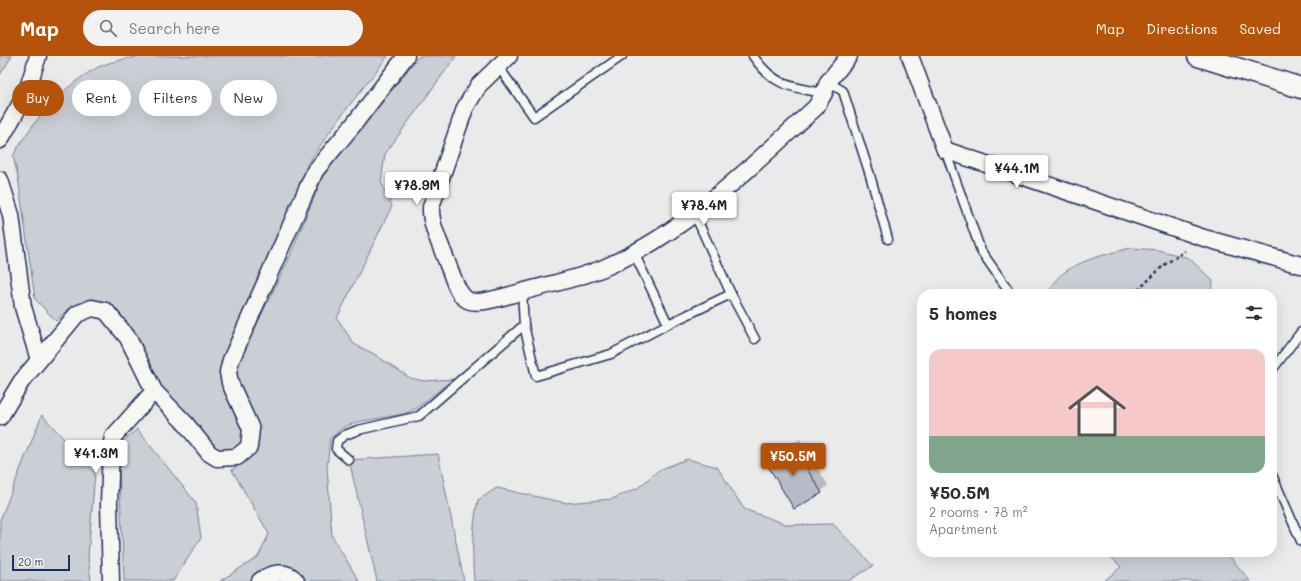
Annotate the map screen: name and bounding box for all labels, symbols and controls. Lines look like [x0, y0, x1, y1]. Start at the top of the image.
search box [83, 10, 363, 46]
text: Map [20, 16, 59, 41]
icon: search [97, 17, 119, 39]
text: Search here [129, 18, 220, 38]
text: Map [1096, 19, 1124, 38]
text: Directions [1146, 19, 1217, 38]
text: Saved [1239, 19, 1281, 38]
chip: Buy [12, 80, 64, 116]
chip: Rent [72, 80, 131, 116]
chip: Filters [139, 80, 212, 116]
chip: New [220, 80, 277, 116]
pin: ¥44.1M [984, 155, 1050, 189]
text: ¥44.1M [994, 159, 1040, 176]
pin: ¥78.9M [384, 172, 450, 206]
text: ¥78.9M [394, 176, 440, 193]
pin: ¥78.4M [671, 192, 737, 226]
text: ¥78.4M [681, 196, 727, 213]
text: 5 homes [929, 302, 997, 324]
icon: filters [1243, 302, 1265, 324]
icon: home [1061, 375, 1133, 447]
pin: ¥41.3M [63, 440, 129, 474]
pin: ¥50.5M [760, 443, 826, 477]
text: ¥41.3M [74, 444, 118, 461]
text: ¥50.5M [770, 447, 816, 464]
text: ¥50.5M [929, 481, 990, 503]
text: 2 rooms · 78 m² [929, 503, 1028, 520]
text: Apartment [929, 520, 998, 537]
scale bar [12, 553, 70, 572]
text: 20 m [18, 554, 43, 569]

